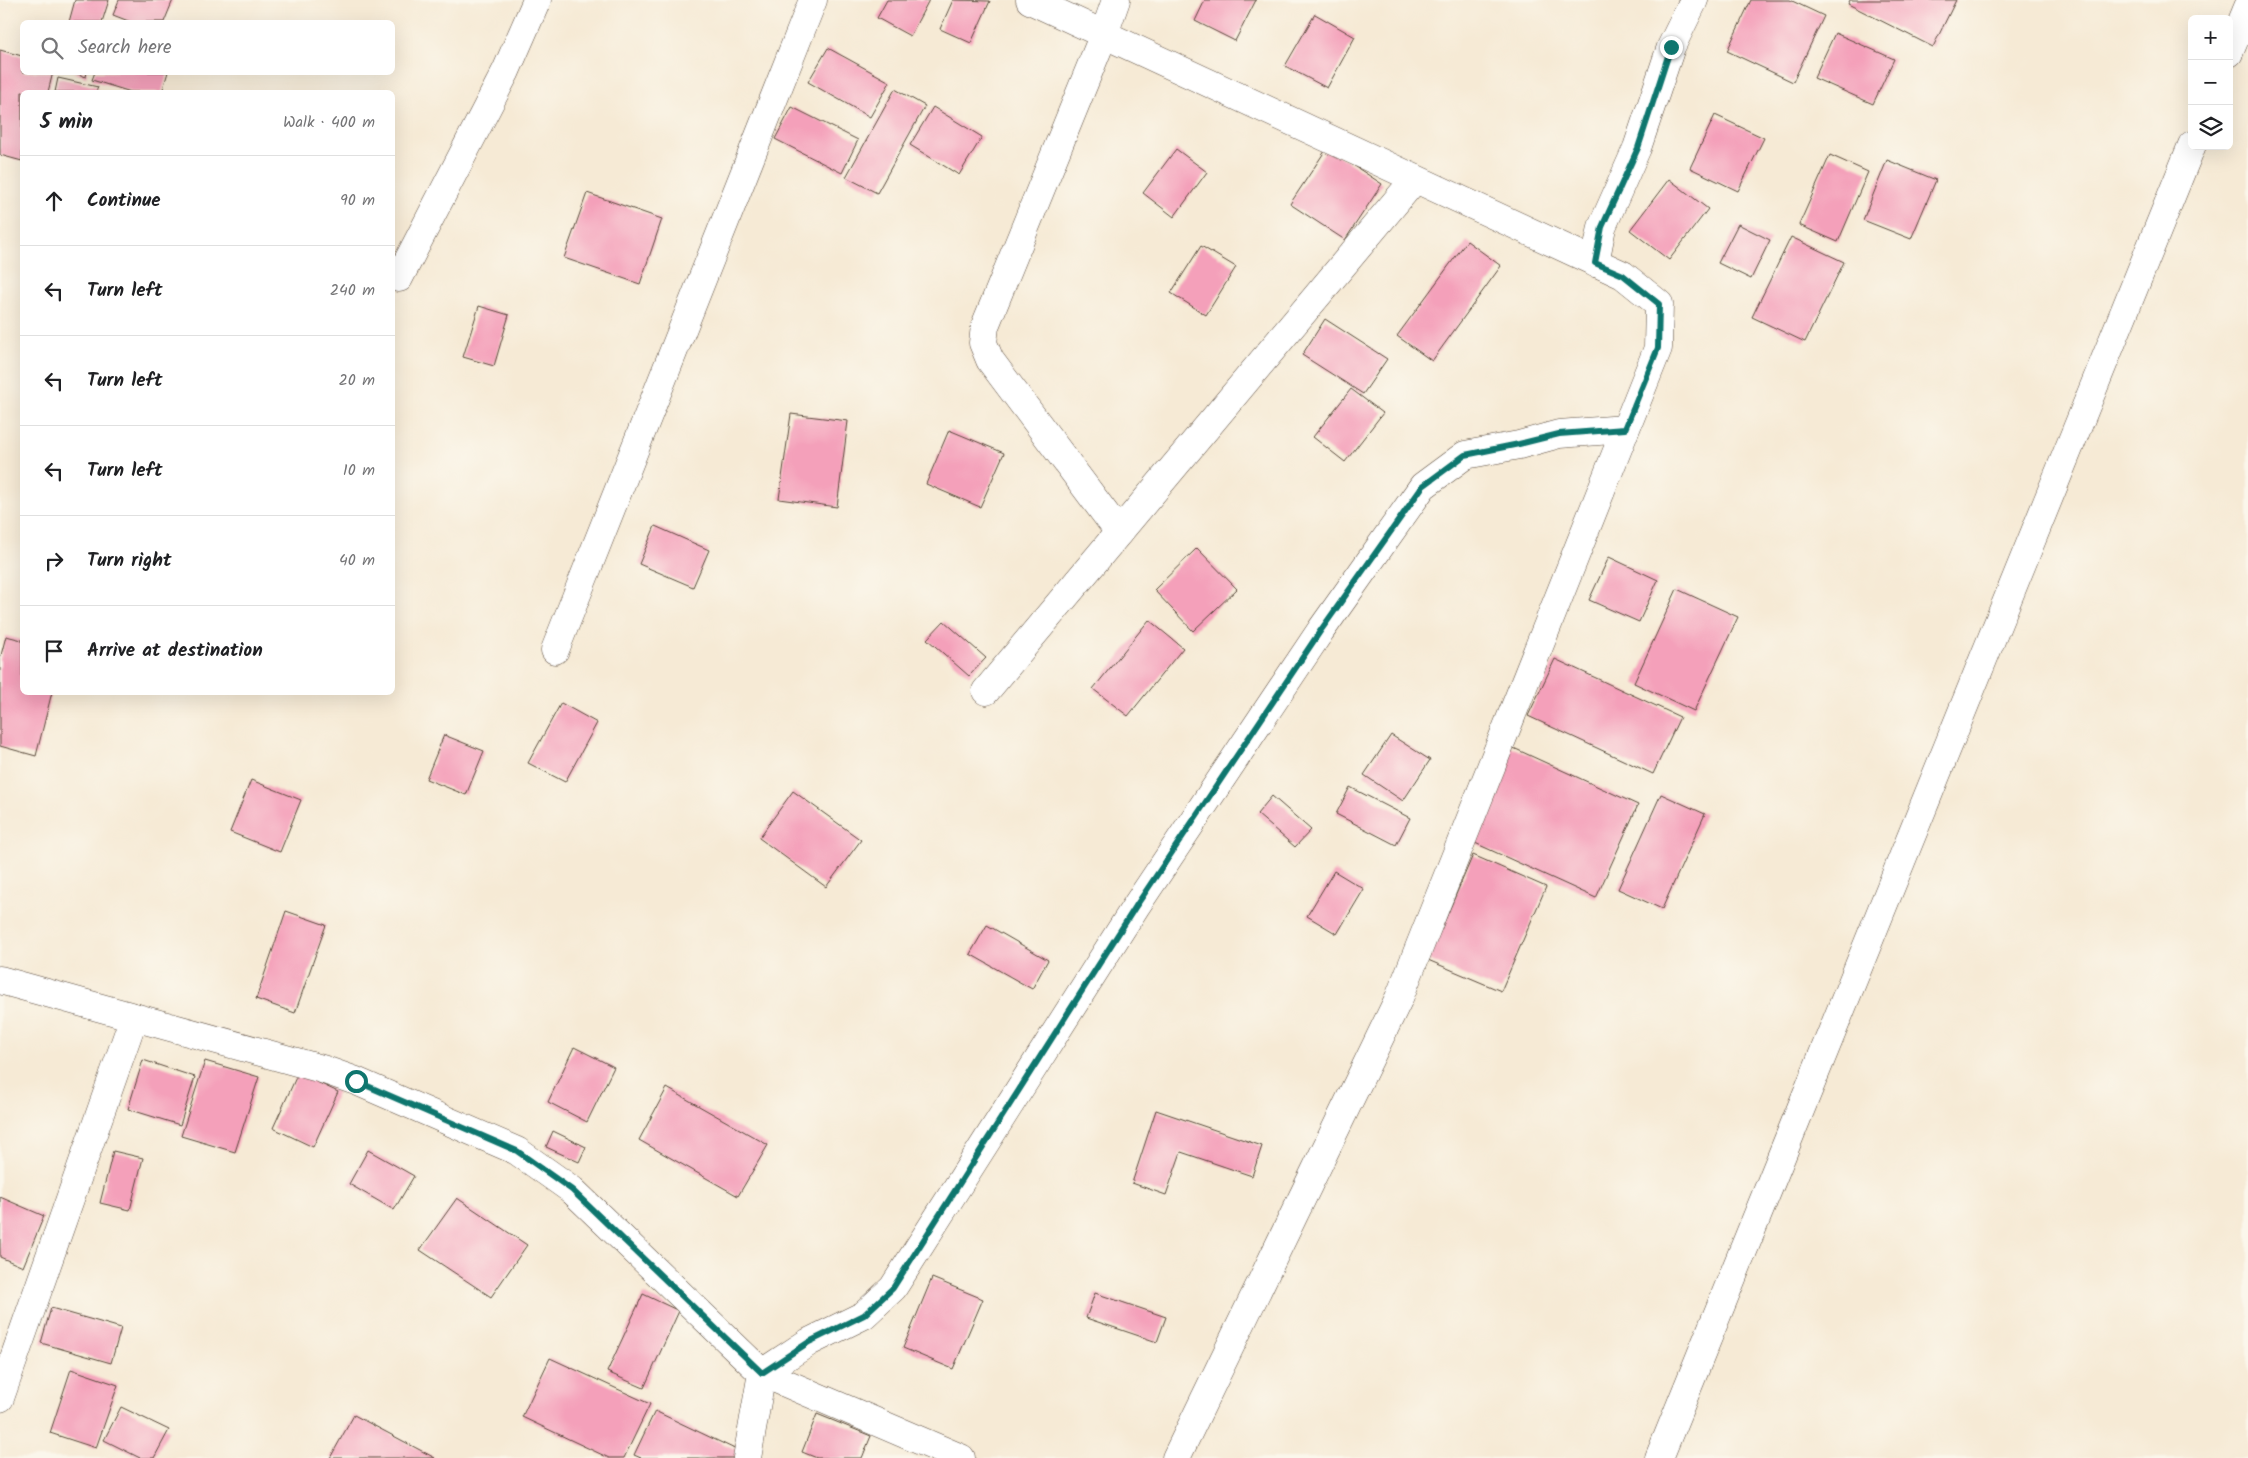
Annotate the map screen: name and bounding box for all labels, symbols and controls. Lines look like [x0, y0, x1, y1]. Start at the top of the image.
map controls [2188, 15, 2233, 150]
button: + [2188, 15, 2233, 60]
search box [20, 20, 395, 75]
text: Search here [78, 33, 172, 63]
icon: search [38, 34, 66, 62]
route end [1660, 36, 1683, 59]
button: − [2188, 60, 2233, 105]
button: layers [2188, 105, 2233, 150]
text: 5 min [40, 106, 93, 139]
text: Walk · 400 m [283, 110, 375, 135]
text: Continue [87, 186, 160, 216]
icon: ahead [40, 187, 68, 215]
text: 90 m [340, 188, 375, 213]
text: Turn left [87, 276, 162, 306]
icon: left [40, 277, 68, 305]
text: 240 m [330, 278, 375, 303]
text: Turn left [87, 366, 162, 396]
icon: left [40, 367, 68, 395]
text: 20 m [339, 368, 375, 393]
text: Turn left [87, 456, 162, 486]
icon: left [40, 457, 68, 485]
text: 10 m [343, 458, 375, 483]
text: Turn right [87, 546, 172, 576]
icon: right [40, 547, 68, 575]
text: 40 m [339, 548, 375, 573]
text: Arrive at destination [87, 636, 263, 666]
icon: arrive [40, 637, 68, 665]
route start [345, 1070, 368, 1093]

